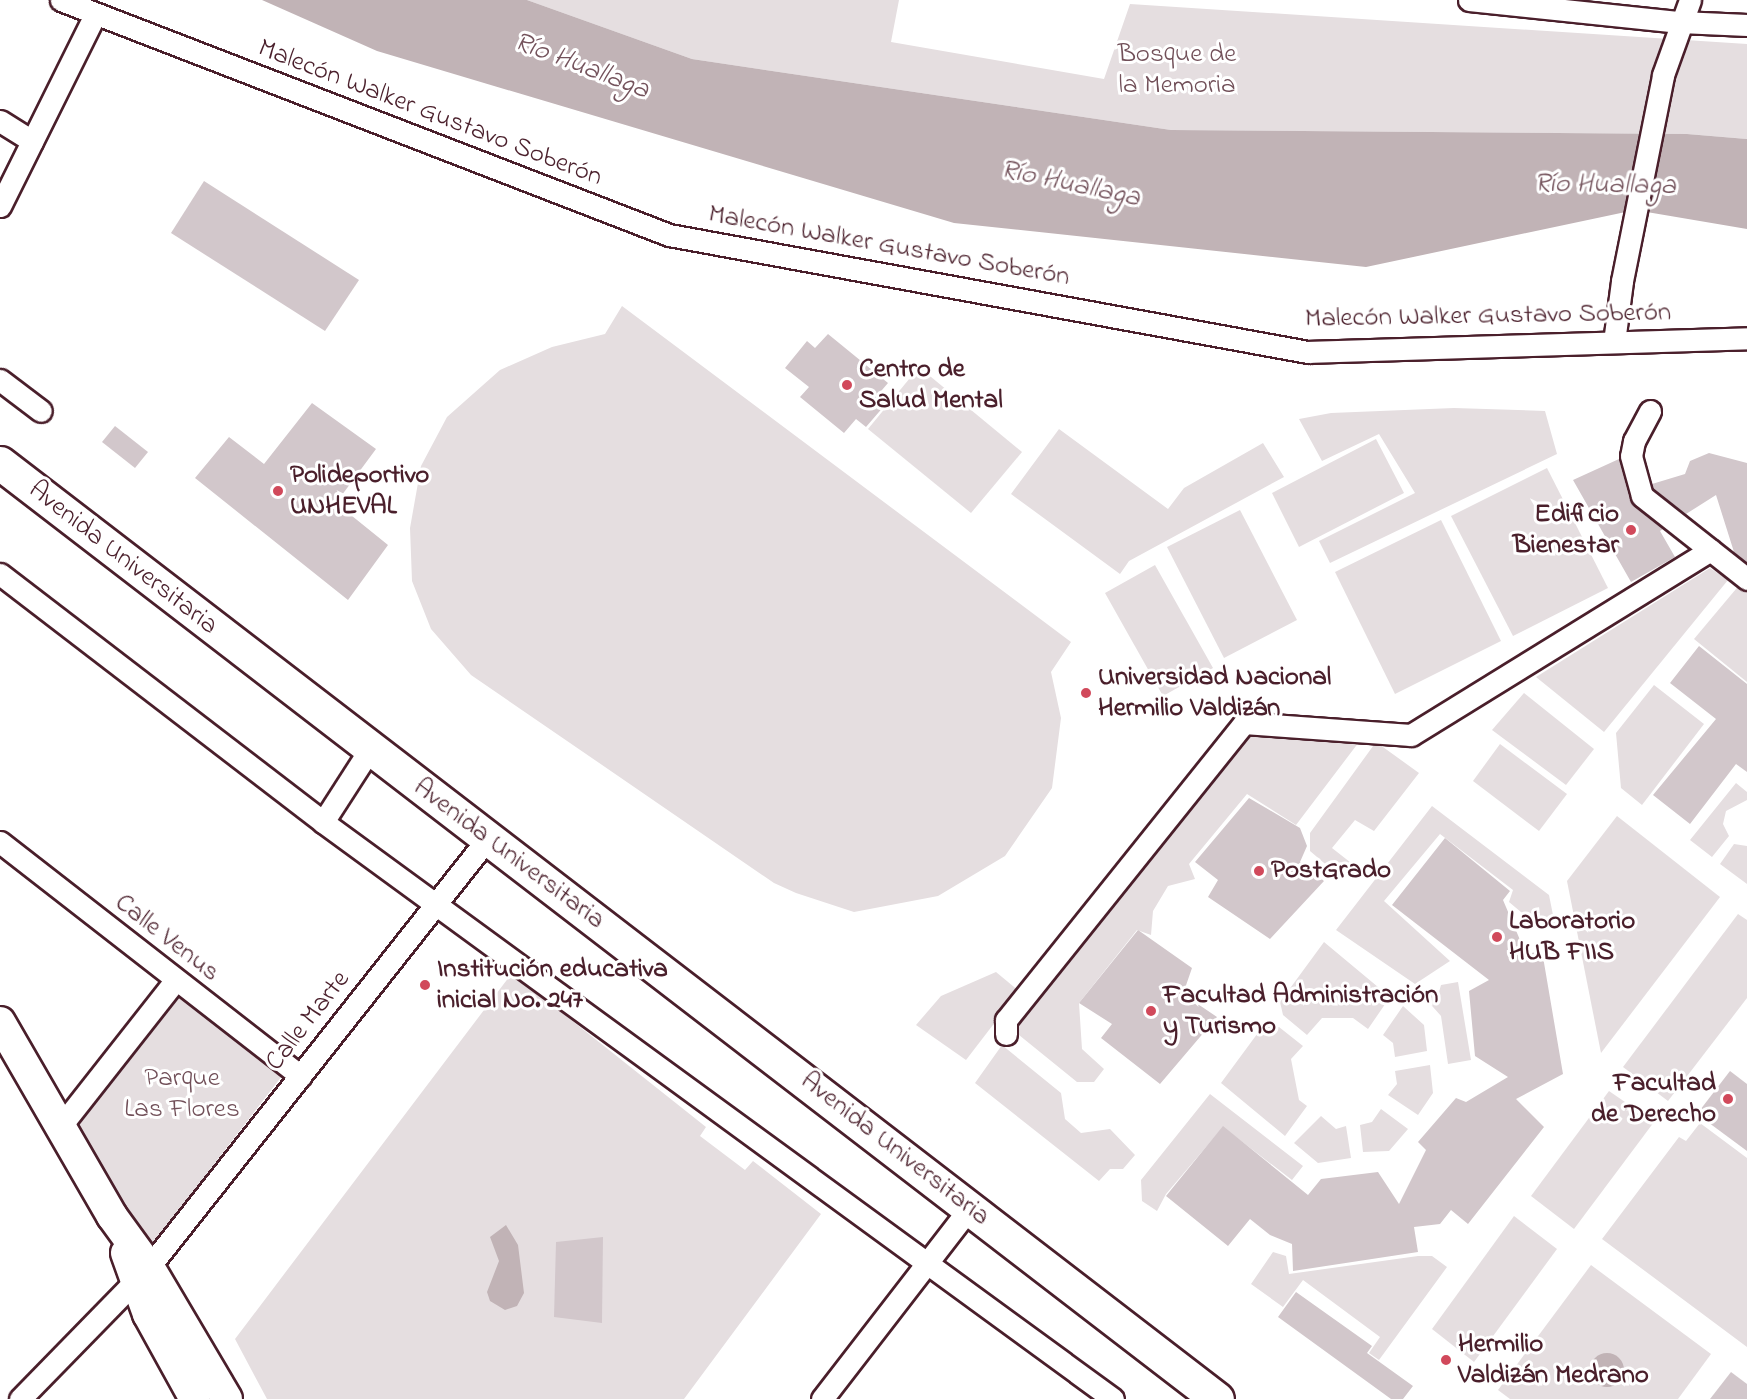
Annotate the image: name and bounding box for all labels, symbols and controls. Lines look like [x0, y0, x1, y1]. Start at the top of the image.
water label: Río Huallaga [509, 26, 653, 108]
street label: Malecón Walker Gustavo Soberón [253, 32, 607, 194]
park label: Bosque de la Memoria [1118, 38, 1236, 101]
water label: Río Huallaga [997, 154, 1143, 216]
water label: Río Huallaga [1534, 168, 1676, 204]
street label: Malecón Walker Gustavo Soberón [706, 198, 1072, 294]
street label: Malecón Walker Gustavo Soberón [1305, 297, 1671, 335]
place label: Centro de Salud Mental [859, 353, 1003, 416]
marker: Centro de Salud Mental [840, 378, 854, 392]
place label: Polideportivo UNHEVAL [290, 459, 429, 522]
street label: Avenida Universitaria [22, 474, 224, 642]
marker: Polideportivo UNHEVAL [271, 484, 285, 498]
place label: Edificio Bienestar [1513, 498, 1619, 561]
marker: Edificio Bienestar [1624, 523, 1638, 537]
place label: Universidad Nacional Hermilio Valdizán [1098, 661, 1331, 724]
marker: Universidad Nacional Hermilio Valdizán [1079, 686, 1093, 700]
street label: Avenida Universitaria [407, 771, 611, 937]
place label: PostGrado [1271, 855, 1391, 887]
marker: PostGrado [1252, 864, 1266, 878]
street label: Calle Venus [108, 887, 226, 989]
place label: Laboratorio HUB FIIS [1509, 905, 1635, 968]
marker: Laboratorio HUB FIIS [1490, 930, 1504, 944]
place label: Institución educativa inicial No. 247 [437, 953, 668, 1016]
street label: Calle Marte [259, 965, 357, 1077]
marker: Institución educativa inicial No. 247 [418, 978, 432, 992]
place label: Facultad Administración y Turismo [1163, 979, 1438, 1042]
marker: Facultad Administración y Turismo [1144, 1004, 1158, 1018]
park label: Parque Las Flores [124, 1062, 240, 1125]
street label: Avenida Universitaria [794, 1065, 996, 1233]
place label: Facultad de Derecho [1591, 1067, 1716, 1130]
marker: Facultad de Derecho [1721, 1092, 1735, 1106]
place label: Hermilio Valdizán Medrano [1458, 1328, 1649, 1391]
marker: Hermilio Valdizán Medrano [1439, 1353, 1453, 1367]

